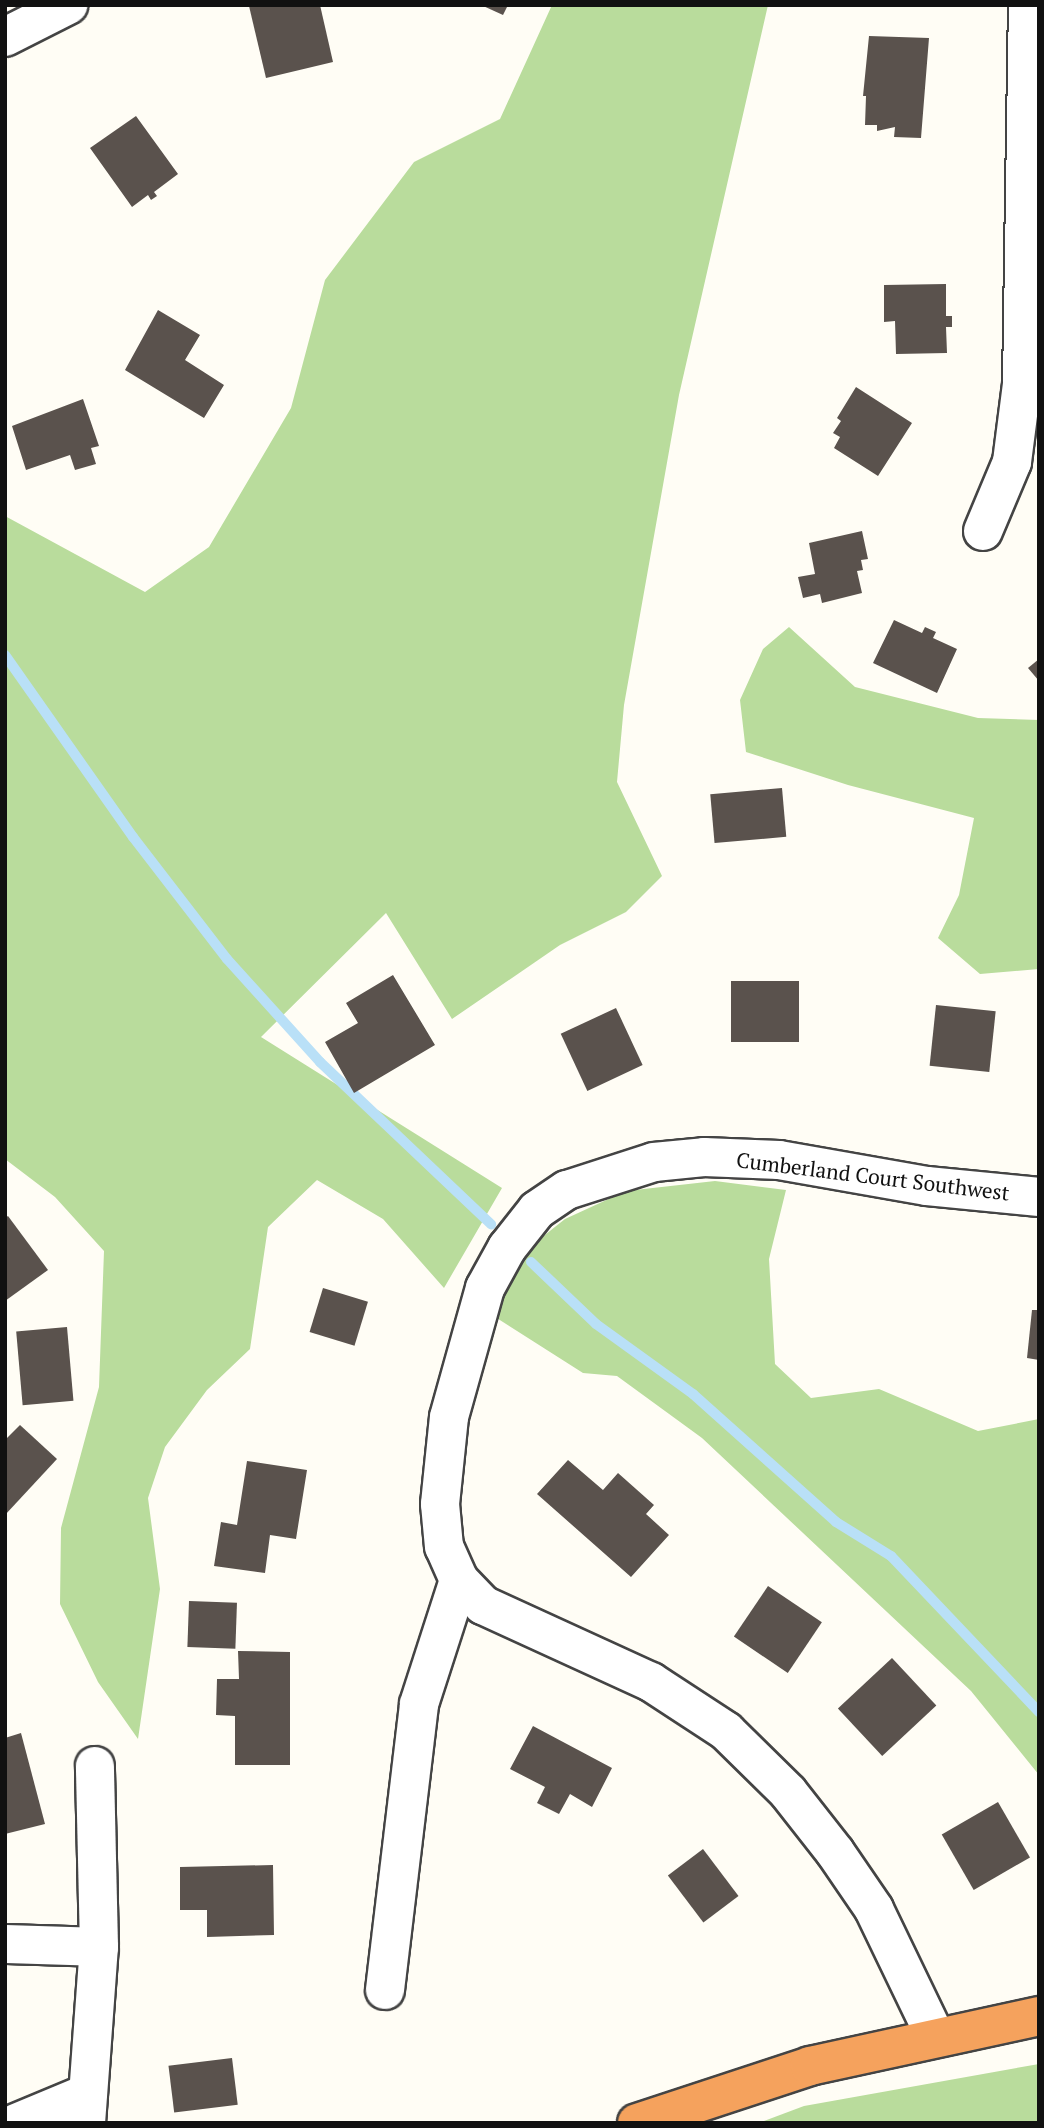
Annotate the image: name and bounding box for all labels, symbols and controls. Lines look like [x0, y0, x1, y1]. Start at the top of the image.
street label: Cumberland Court Southwest [735, 1147, 1011, 1205]

